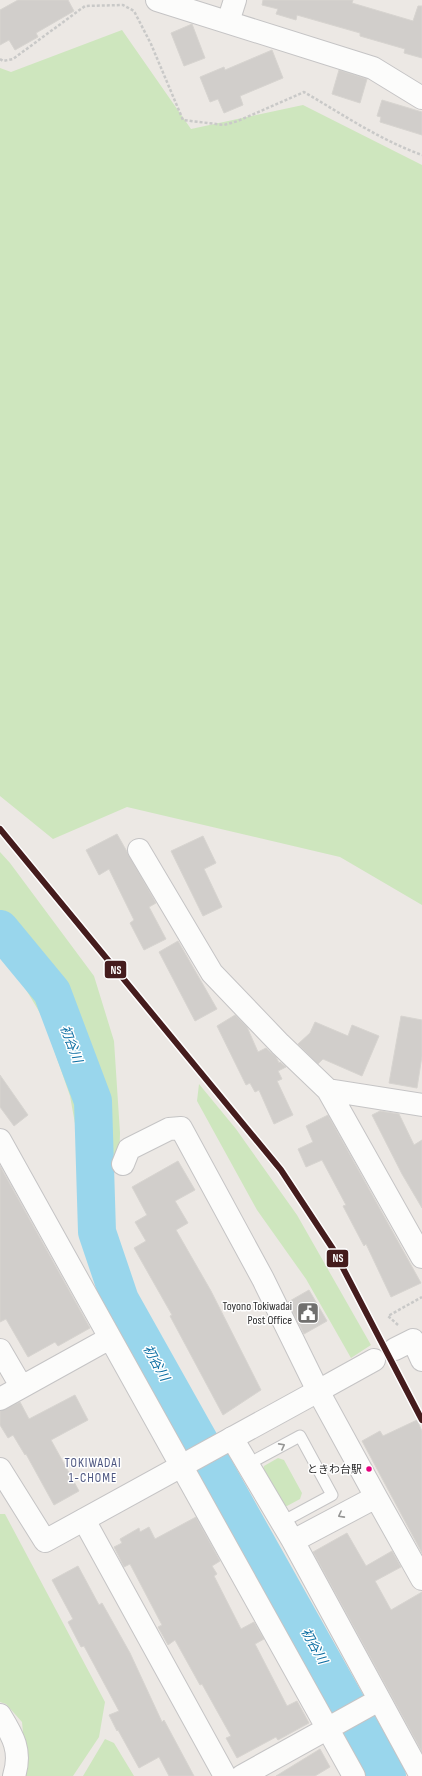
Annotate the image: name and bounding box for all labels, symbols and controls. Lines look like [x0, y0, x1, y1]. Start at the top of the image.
line badge: NS [104, 960, 127, 979]
text: NS [111, 964, 121, 977]
water label: 初谷川 [57, 1023, 86, 1067]
line badge: NS [326, 1249, 349, 1268]
text: NS [333, 1252, 343, 1265]
place label: Toyono Tokiwadai Post Office [223, 1299, 292, 1328]
public building icon: Toyono Tokiwadai Post Office [295, 1300, 321, 1326]
water label: 初谷川 [140, 1342, 173, 1386]
one-way arrow [278, 1443, 285, 1451]
district label: TOKIWADAI 1-CHOME [64, 1455, 122, 1486]
place label: ときわ台駅 [307, 1463, 362, 1476]
marker: ときわ台駅 [364, 1464, 374, 1474]
one-way arrow [338, 1511, 345, 1518]
water label: 初谷川 [298, 1625, 331, 1669]

